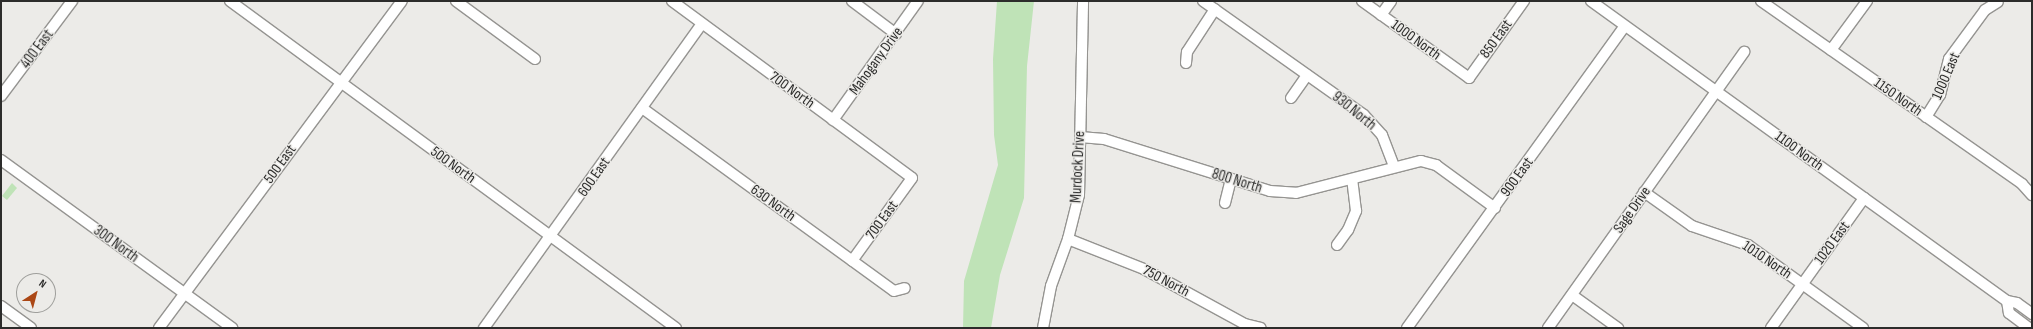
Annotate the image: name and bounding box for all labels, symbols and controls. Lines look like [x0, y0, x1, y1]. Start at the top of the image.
street label: 1000 North [1388, 16, 1444, 64]
street label: 850 East [1476, 16, 1516, 62]
street label: Mahogany Drive [845, 24, 907, 98]
street label: 400 East [17, 26, 57, 72]
street label: 1000 East [1928, 50, 1964, 102]
street label: 700 North [766, 68, 818, 112]
street label: 1150 North [1870, 74, 1926, 120]
street label: 930 North [1328, 88, 1380, 134]
street label: 1100 North [1771, 127, 1827, 175]
street label: Murdock Drive [1067, 131, 1089, 203]
street label: 500 East [260, 141, 300, 187]
street label: 500 North [427, 143, 479, 187]
street label: 600 East [574, 154, 614, 200]
street label: 900 East [1497, 154, 1537, 200]
street label: 800 North [1210, 165, 1264, 197]
street label: 630 North [747, 181, 799, 225]
street label: Sage Drive [1610, 183, 1654, 237]
street label: 700 East [862, 197, 902, 243]
street label: 1020 East [1810, 218, 1854, 268]
street label: 300 North [90, 222, 142, 266]
street label: 1010 North [1739, 237, 1795, 283]
street label: 750 North [1140, 261, 1192, 301]
north arrow [16, 273, 56, 313]
text: N [37, 277, 49, 291]

